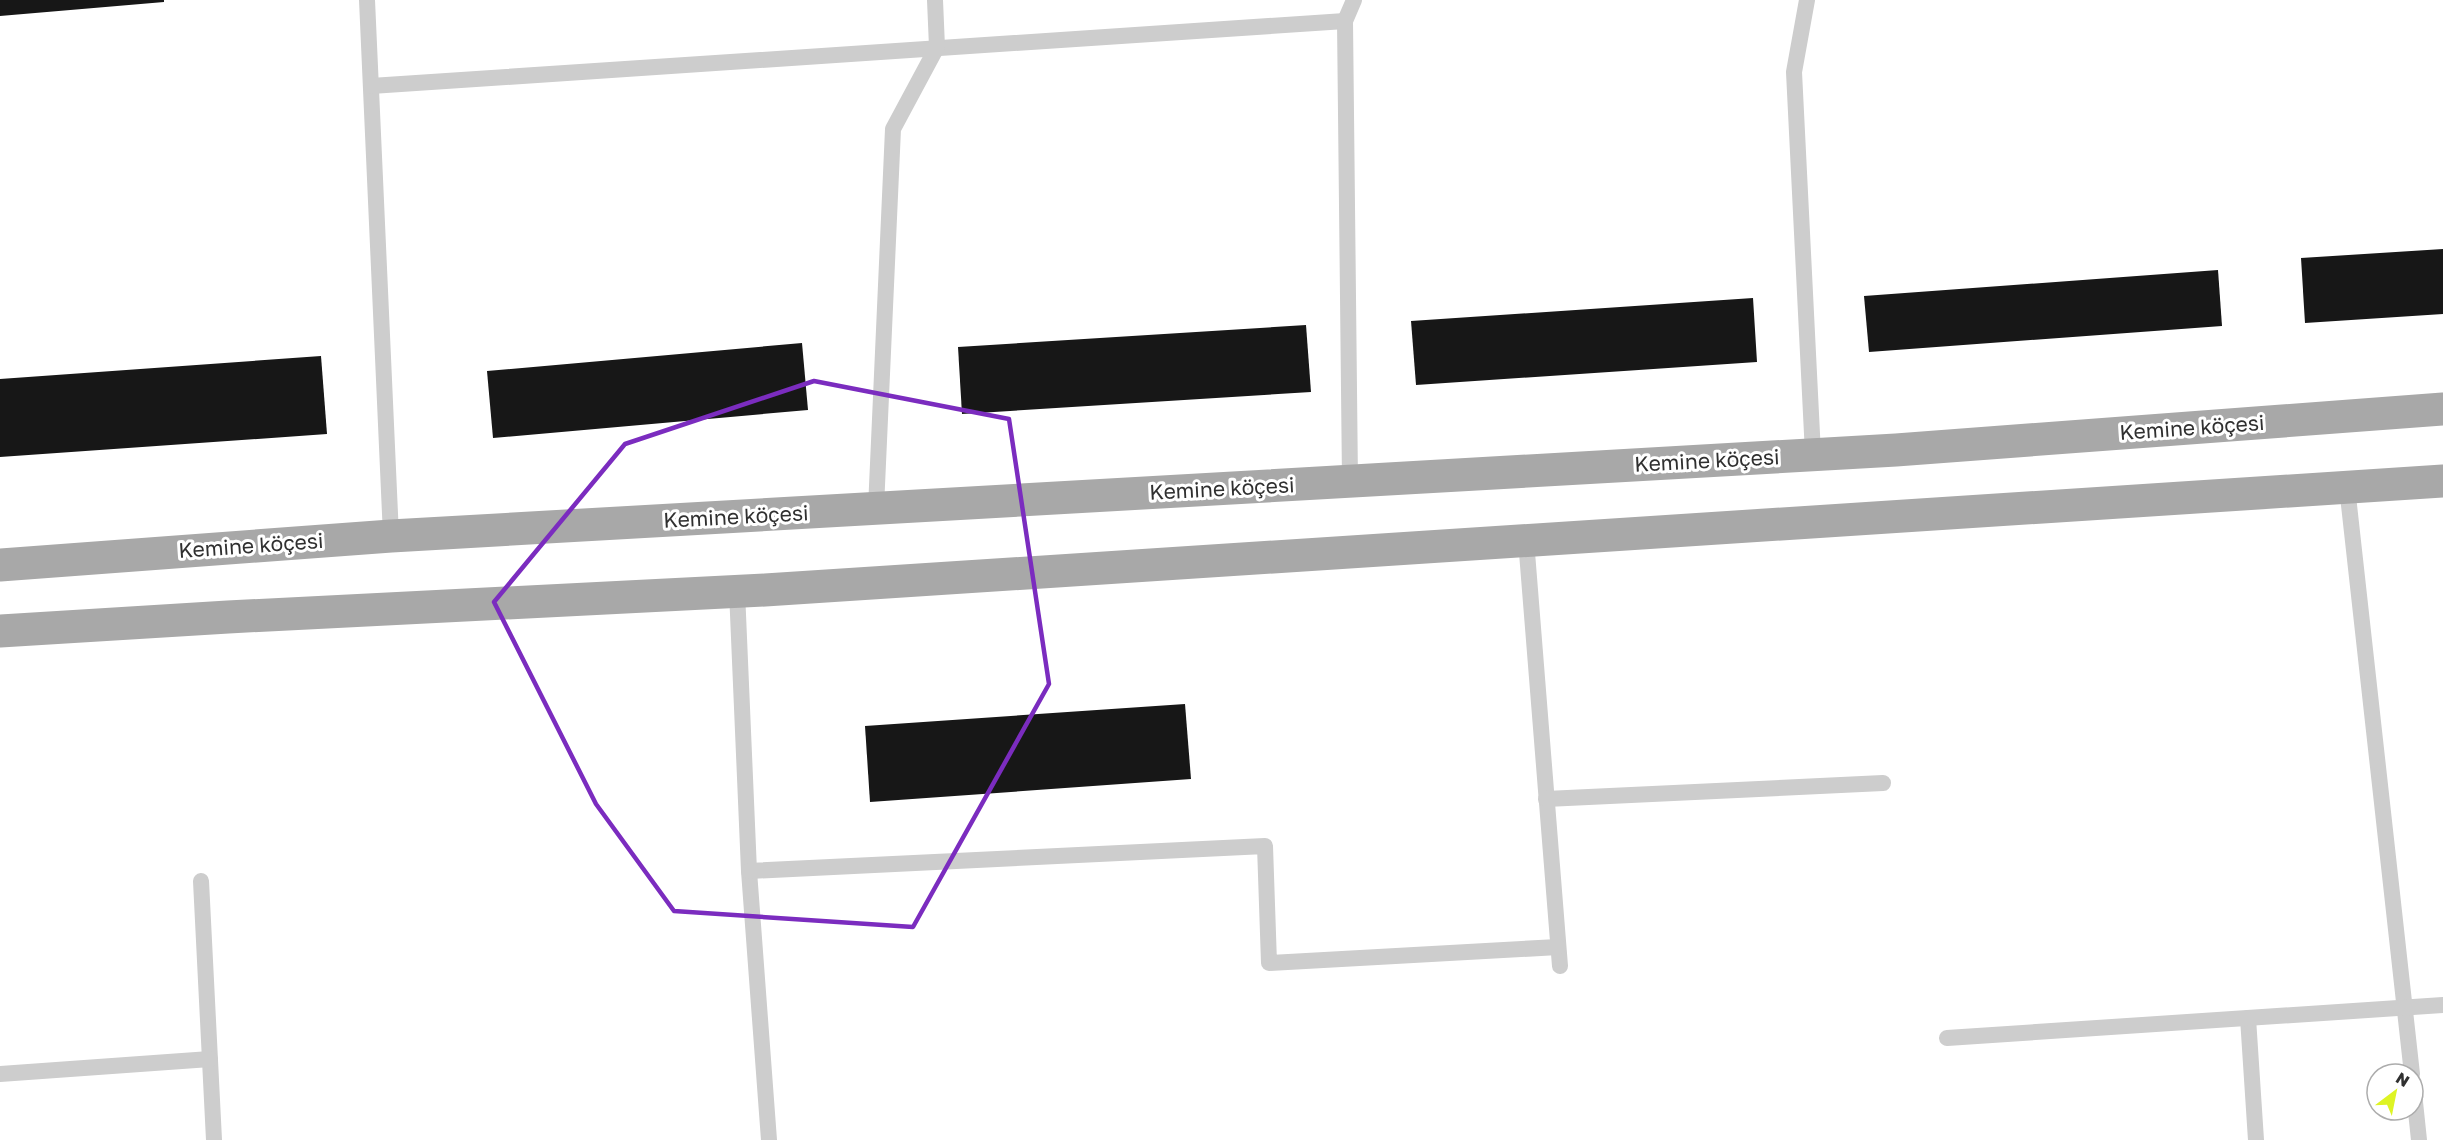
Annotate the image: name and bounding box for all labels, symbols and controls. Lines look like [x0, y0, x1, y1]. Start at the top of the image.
street label: Kemine köçesi [2119, 409, 2265, 445]
street label: Kemine köçesi [1634, 443, 1780, 477]
street label: Kemine köçesi [1149, 471, 1295, 505]
street label: Kemine köçesi [663, 499, 809, 533]
street label: Kemine köçesi [178, 527, 324, 563]
north arrow [2365, 1062, 2425, 1122]
text: N [2392, 1068, 2413, 1091]

